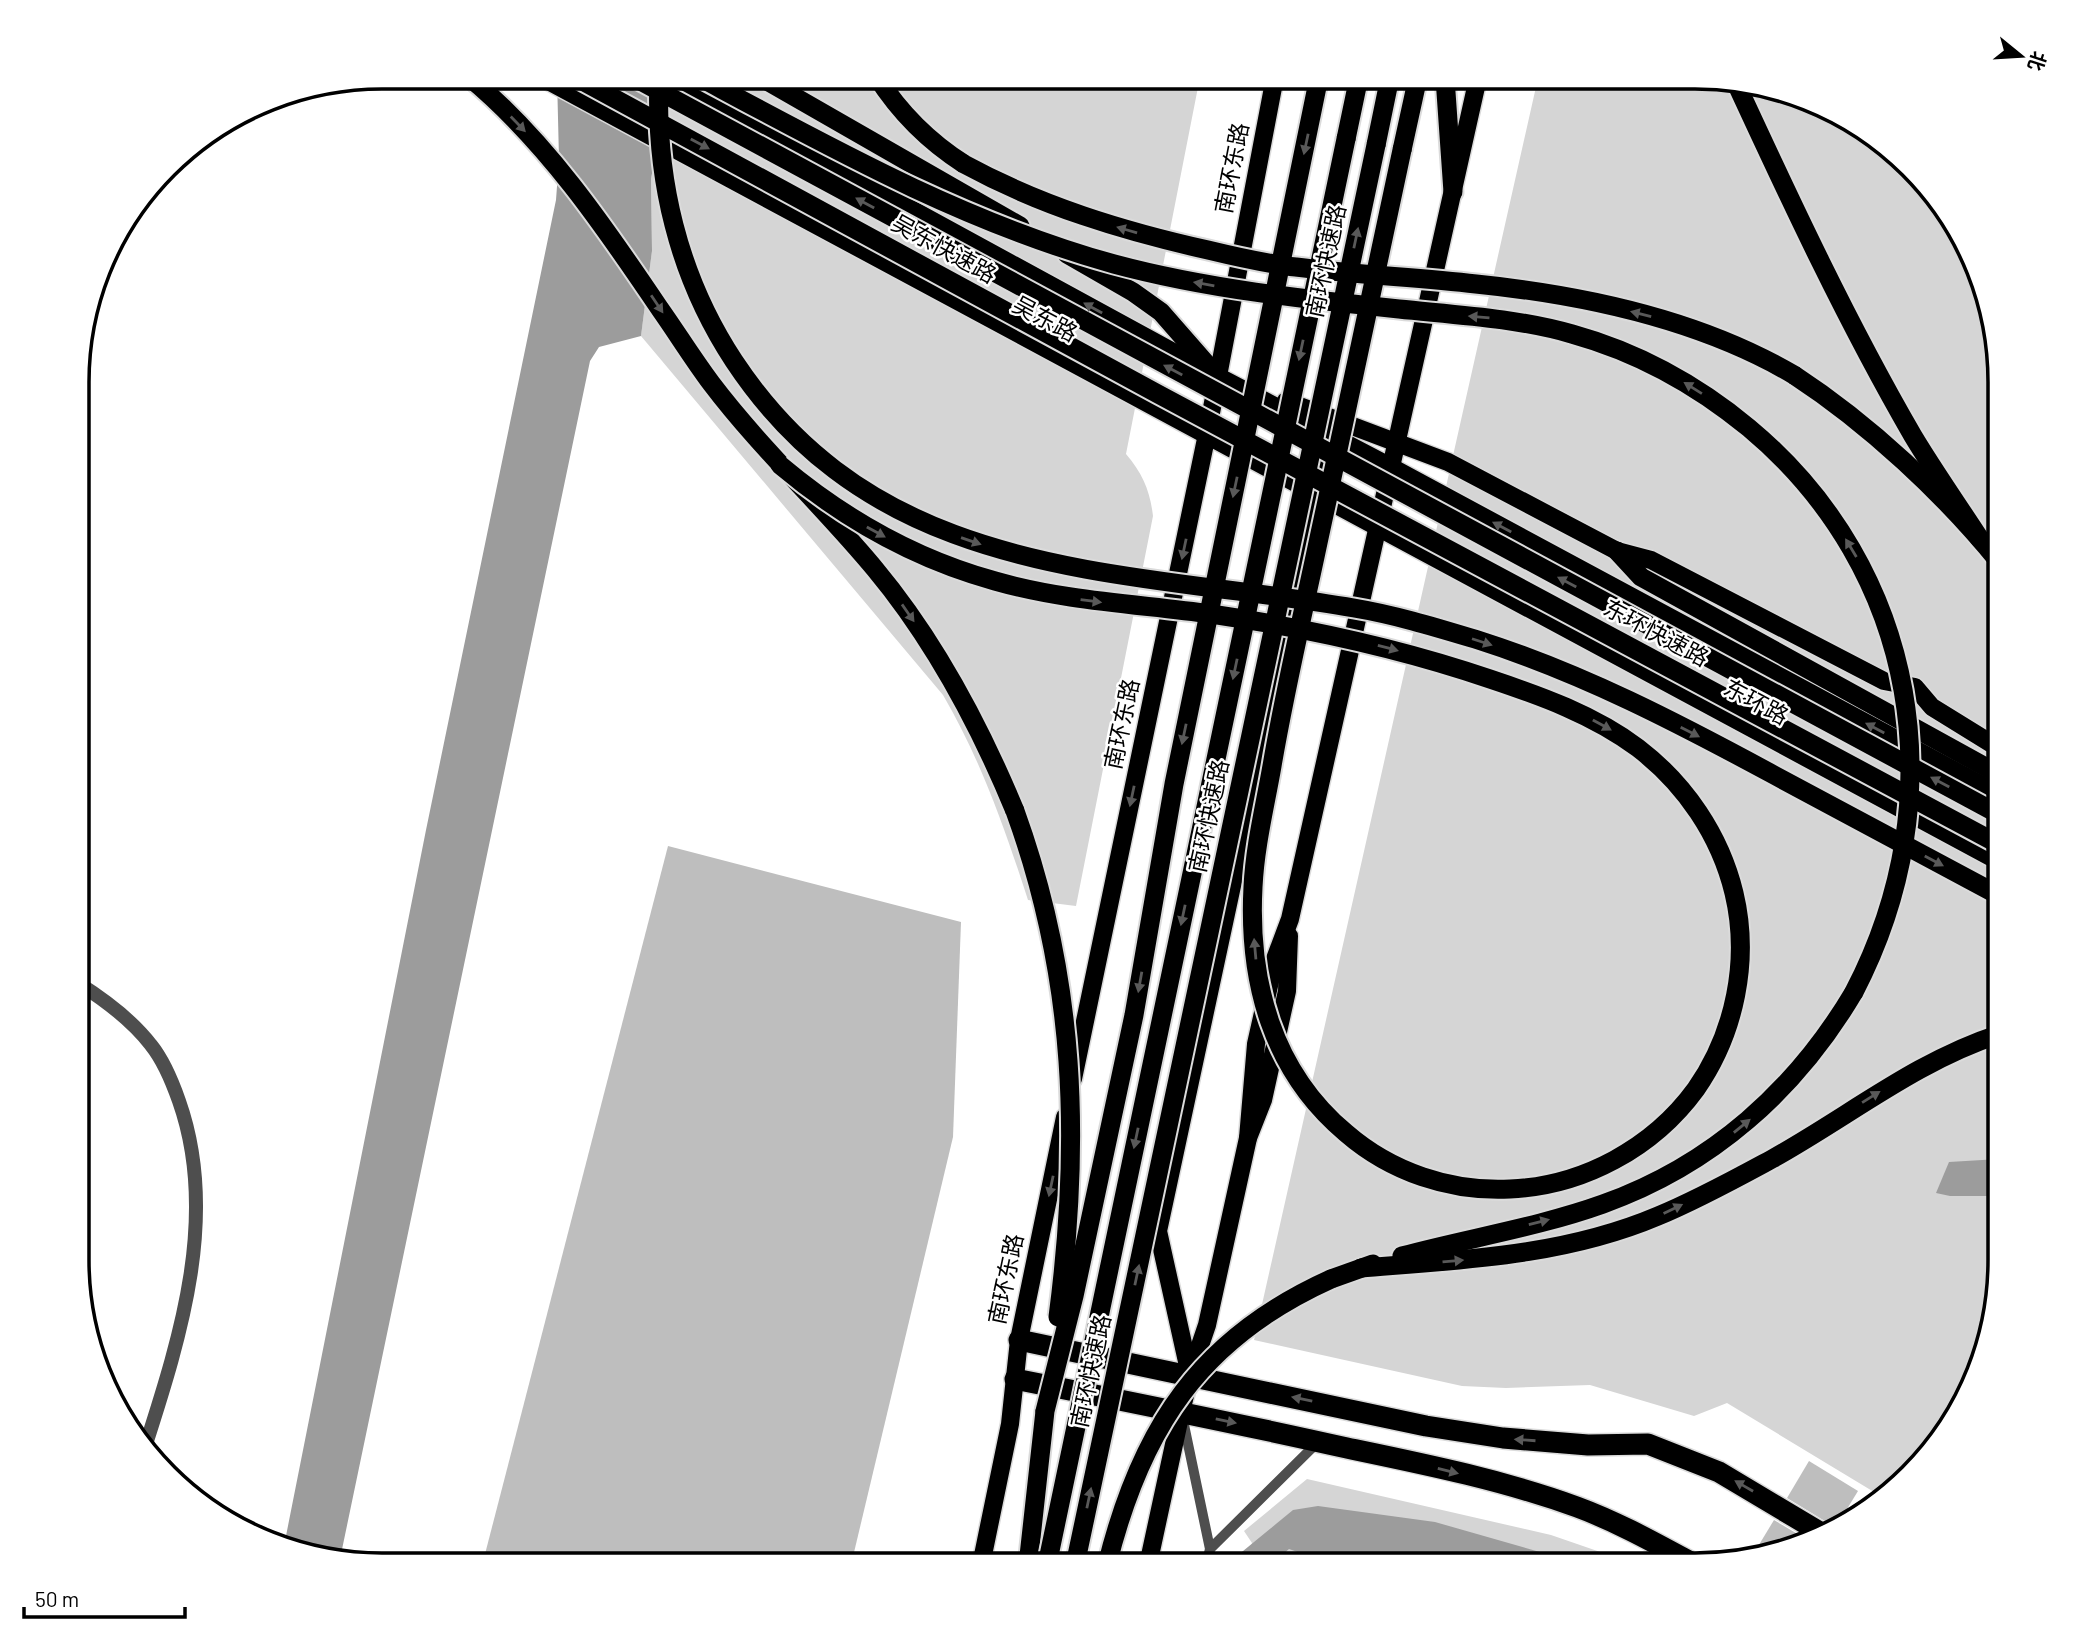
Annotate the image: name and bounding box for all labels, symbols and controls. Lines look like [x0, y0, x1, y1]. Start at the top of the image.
north arrow [1986, 21, 2056, 91]
text: 北 [2024, 49, 2052, 74]
one-way arrow [510, 115, 526, 132]
street label: 南环东路 [1208, 120, 1254, 216]
one-way arrow [1301, 133, 1312, 155]
one-way arrow [690, 138, 710, 150]
one-way arrow [856, 197, 875, 209]
street label: 南环快速路 [1299, 202, 1351, 320]
street label: 吴东快速路 [887, 208, 1002, 288]
one-way arrow [1116, 224, 1138, 235]
one-way arrow [1351, 227, 1362, 249]
one-way arrow [1193, 278, 1215, 289]
street label: 吴东路 [1008, 290, 1083, 347]
one-way arrow [650, 295, 664, 313]
one-way arrow [1083, 302, 1102, 314]
one-way arrow [1629, 308, 1651, 319]
one-way arrow [1468, 311, 1490, 322]
one-way arrow [1296, 339, 1307, 361]
one-way arrow [1163, 364, 1182, 376]
one-way arrow [1683, 381, 1702, 394]
one-way arrow [1230, 476, 1241, 498]
one-way arrow [1492, 521, 1512, 532]
one-way arrow [866, 526, 886, 538]
one-way arrow [961, 536, 982, 547]
one-way arrow [1178, 538, 1189, 560]
one-way arrow [1844, 539, 1857, 558]
one-way arrow [1557, 576, 1576, 588]
street label: 东环快速路 [1599, 593, 1714, 671]
one-way arrow [1080, 595, 1102, 606]
one-way arrow [901, 604, 915, 622]
one-way arrow [1471, 637, 1492, 647]
one-way arrow [1378, 643, 1399, 653]
one-way arrow [1229, 658, 1240, 680]
street label: 东环路 [1719, 673, 1794, 730]
street label: 南环东路 [1098, 676, 1144, 772]
one-way arrow [1592, 719, 1611, 731]
one-way arrow [1865, 722, 1885, 733]
one-way arrow [1179, 723, 1190, 745]
one-way arrow [1680, 726, 1700, 737]
street label: 南环快速路 [1182, 757, 1234, 875]
one-way arrow [1930, 776, 1949, 788]
one-way arrow [1127, 785, 1138, 807]
one-way arrow [1925, 855, 1944, 867]
one-way arrow [1177, 904, 1188, 926]
one-way arrow [1249, 937, 1260, 959]
one-way arrow [1134, 971, 1145, 993]
one-way arrow [1862, 1091, 1881, 1104]
one-way arrow [1733, 1118, 1751, 1133]
one-way arrow [1131, 1127, 1142, 1149]
one-way arrow [1045, 1175, 1056, 1197]
one-way arrow [1663, 1203, 1683, 1215]
one-way arrow [1528, 1216, 1550, 1227]
street label: 南环东路 [982, 1231, 1028, 1327]
one-way arrow [1442, 1255, 1464, 1266]
one-way arrow [1131, 1264, 1142, 1286]
street label: 南环快速路 [1064, 1312, 1116, 1430]
one-way arrow [1291, 1394, 1313, 1405]
one-way arrow [1215, 1416, 1237, 1427]
one-way arrow [1514, 1434, 1536, 1445]
one-way arrow [1437, 1466, 1459, 1477]
one-way arrow [1734, 1480, 1753, 1492]
one-way arrow [1084, 1487, 1095, 1509]
scale bar [24, 1576, 186, 1620]
text: 50 m [35, 1586, 79, 1611]

